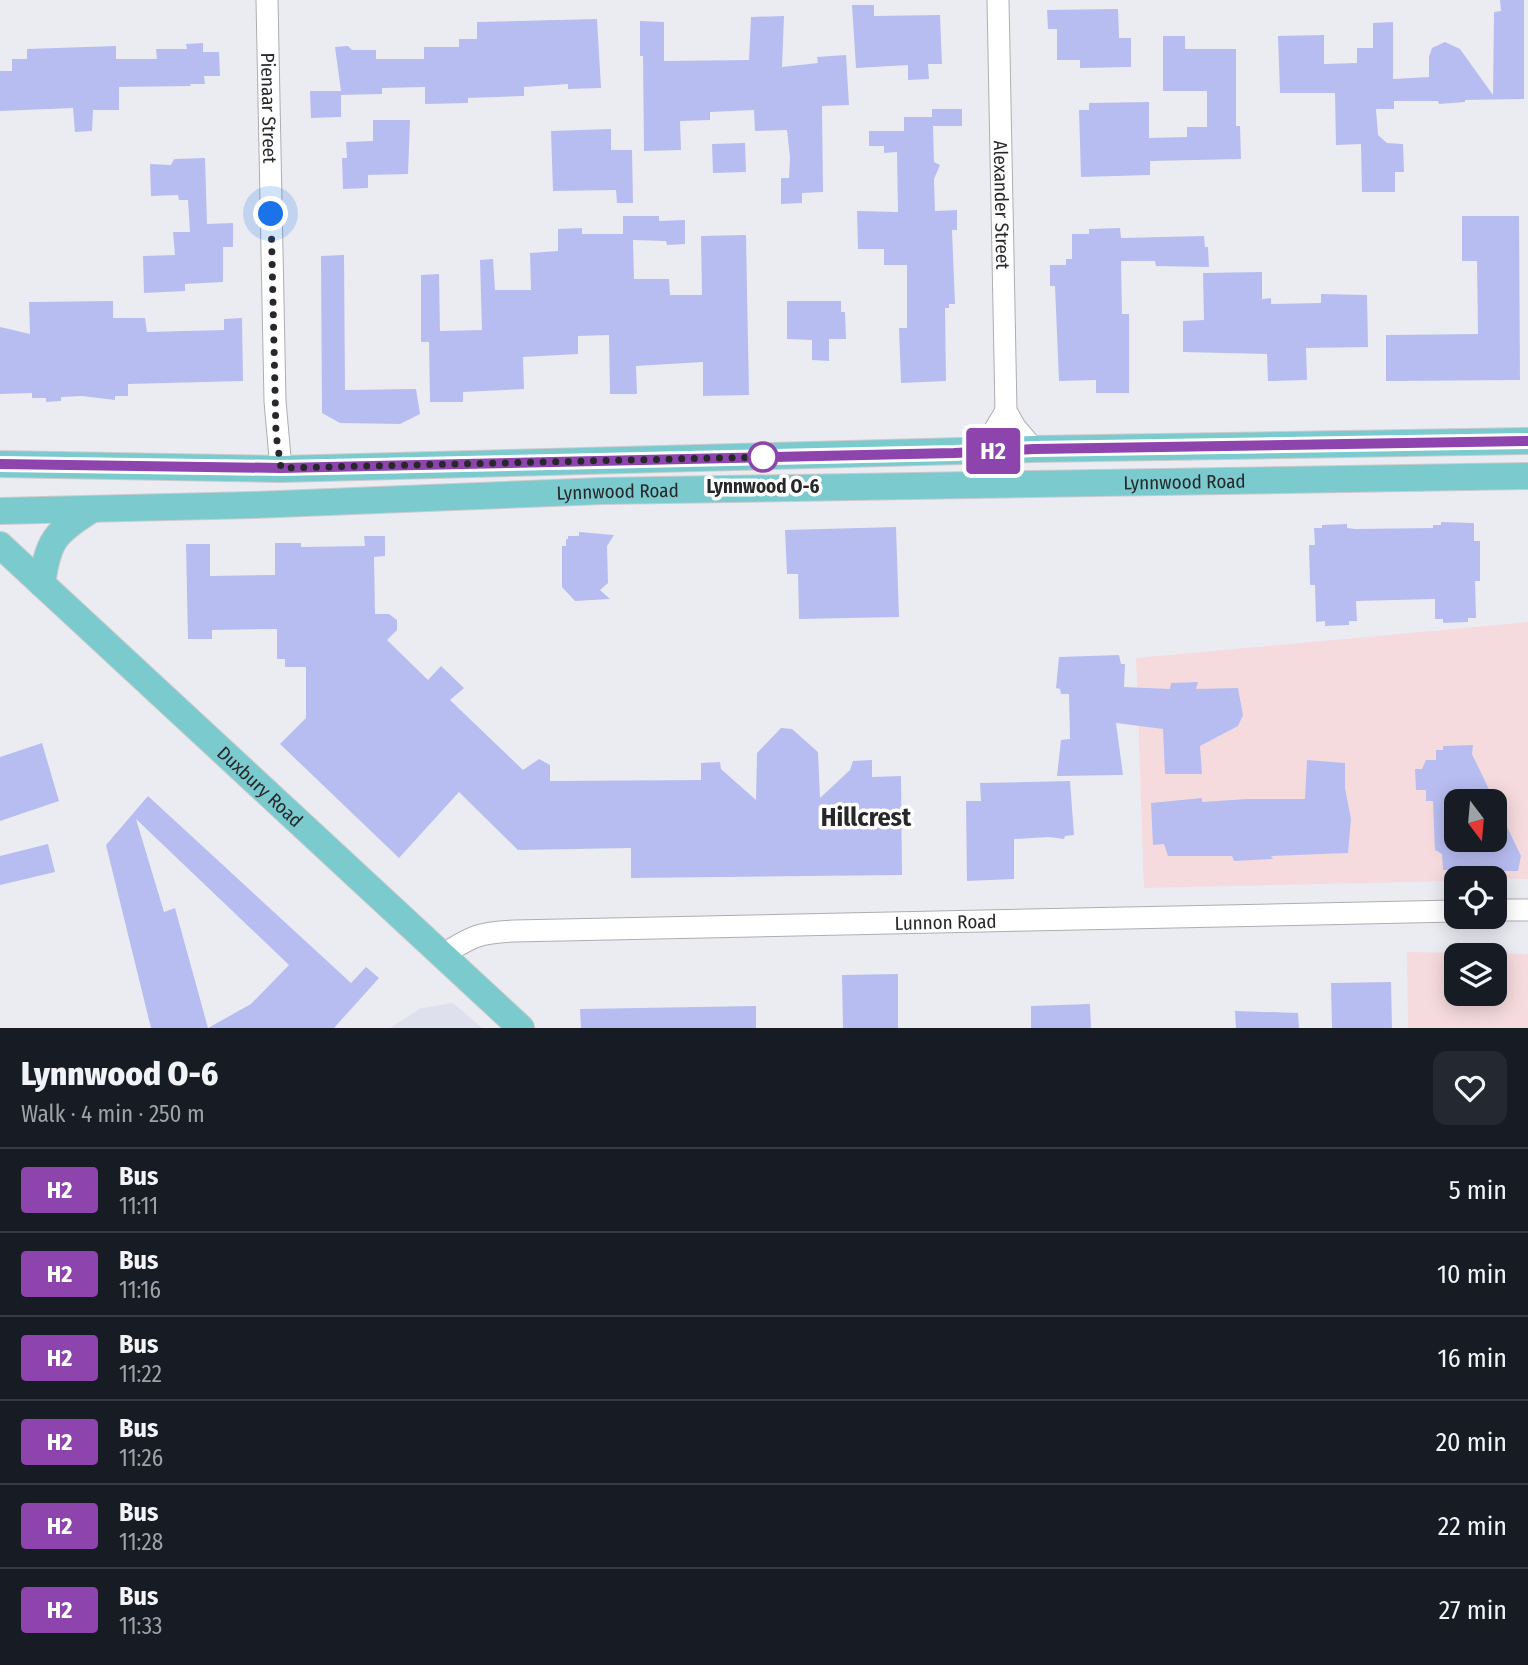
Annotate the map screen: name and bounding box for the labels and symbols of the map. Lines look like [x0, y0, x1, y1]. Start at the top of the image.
street label: Pienaar Street [256, 52, 281, 164]
street label: Alexander Street [989, 140, 1014, 270]
your location [253, 196, 288, 231]
line badge: H2 [962, 428, 1024, 474]
marker: Lynnwood O-6 [748, 442, 778, 472]
street label: Lynnwood Road [1123, 470, 1246, 495]
place label: Lynnwood O-6 [706, 475, 820, 498]
street label: Lynnwood Road [556, 479, 679, 505]
street label: Duxbury Road [212, 741, 308, 832]
north arrow [1444, 789, 1507, 852]
district label: Hillcrest [821, 802, 912, 833]
street label: Lunnon Road [894, 910, 997, 935]

